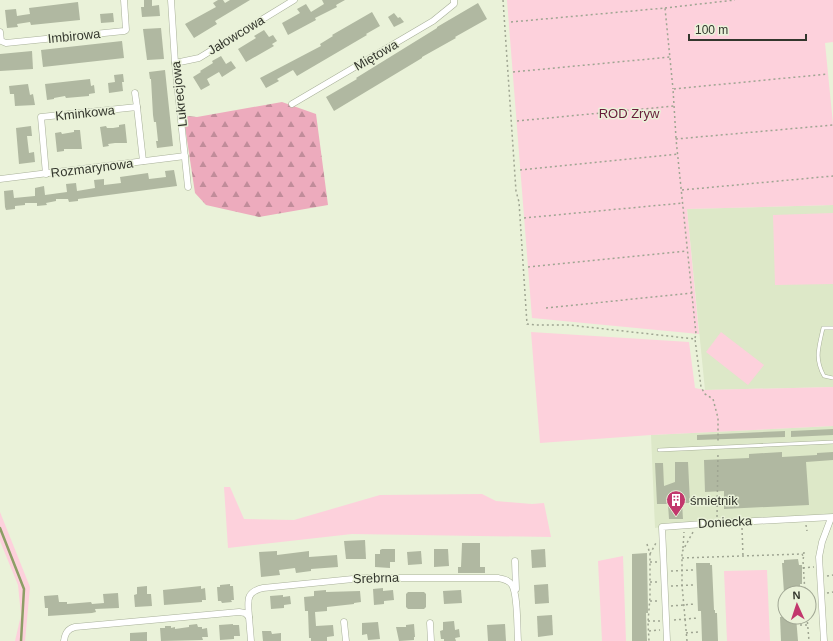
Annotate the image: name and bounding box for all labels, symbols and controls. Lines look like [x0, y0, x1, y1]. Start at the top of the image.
street label: Jałowcowa [205, 12, 268, 58]
scale bar [689, 16, 806, 42]
text: 100 m [695, 23, 728, 37]
street label: Imbirowa [47, 26, 102, 46]
street label: Miętowa [351, 36, 401, 74]
street label: Lukrecjowa [168, 60, 190, 127]
street label: Kminkowa [54, 102, 116, 124]
park label: ROD Zryw [599, 106, 660, 121]
street label: Rozmarynowa [50, 155, 135, 181]
building icon: śmietnik [665, 489, 687, 517]
place label: śmietnik [690, 493, 738, 508]
street label: Doniecka [698, 513, 753, 531]
street label: Srebrna [353, 570, 400, 586]
north arrow [777, 585, 817, 625]
text: N [792, 589, 801, 601]

